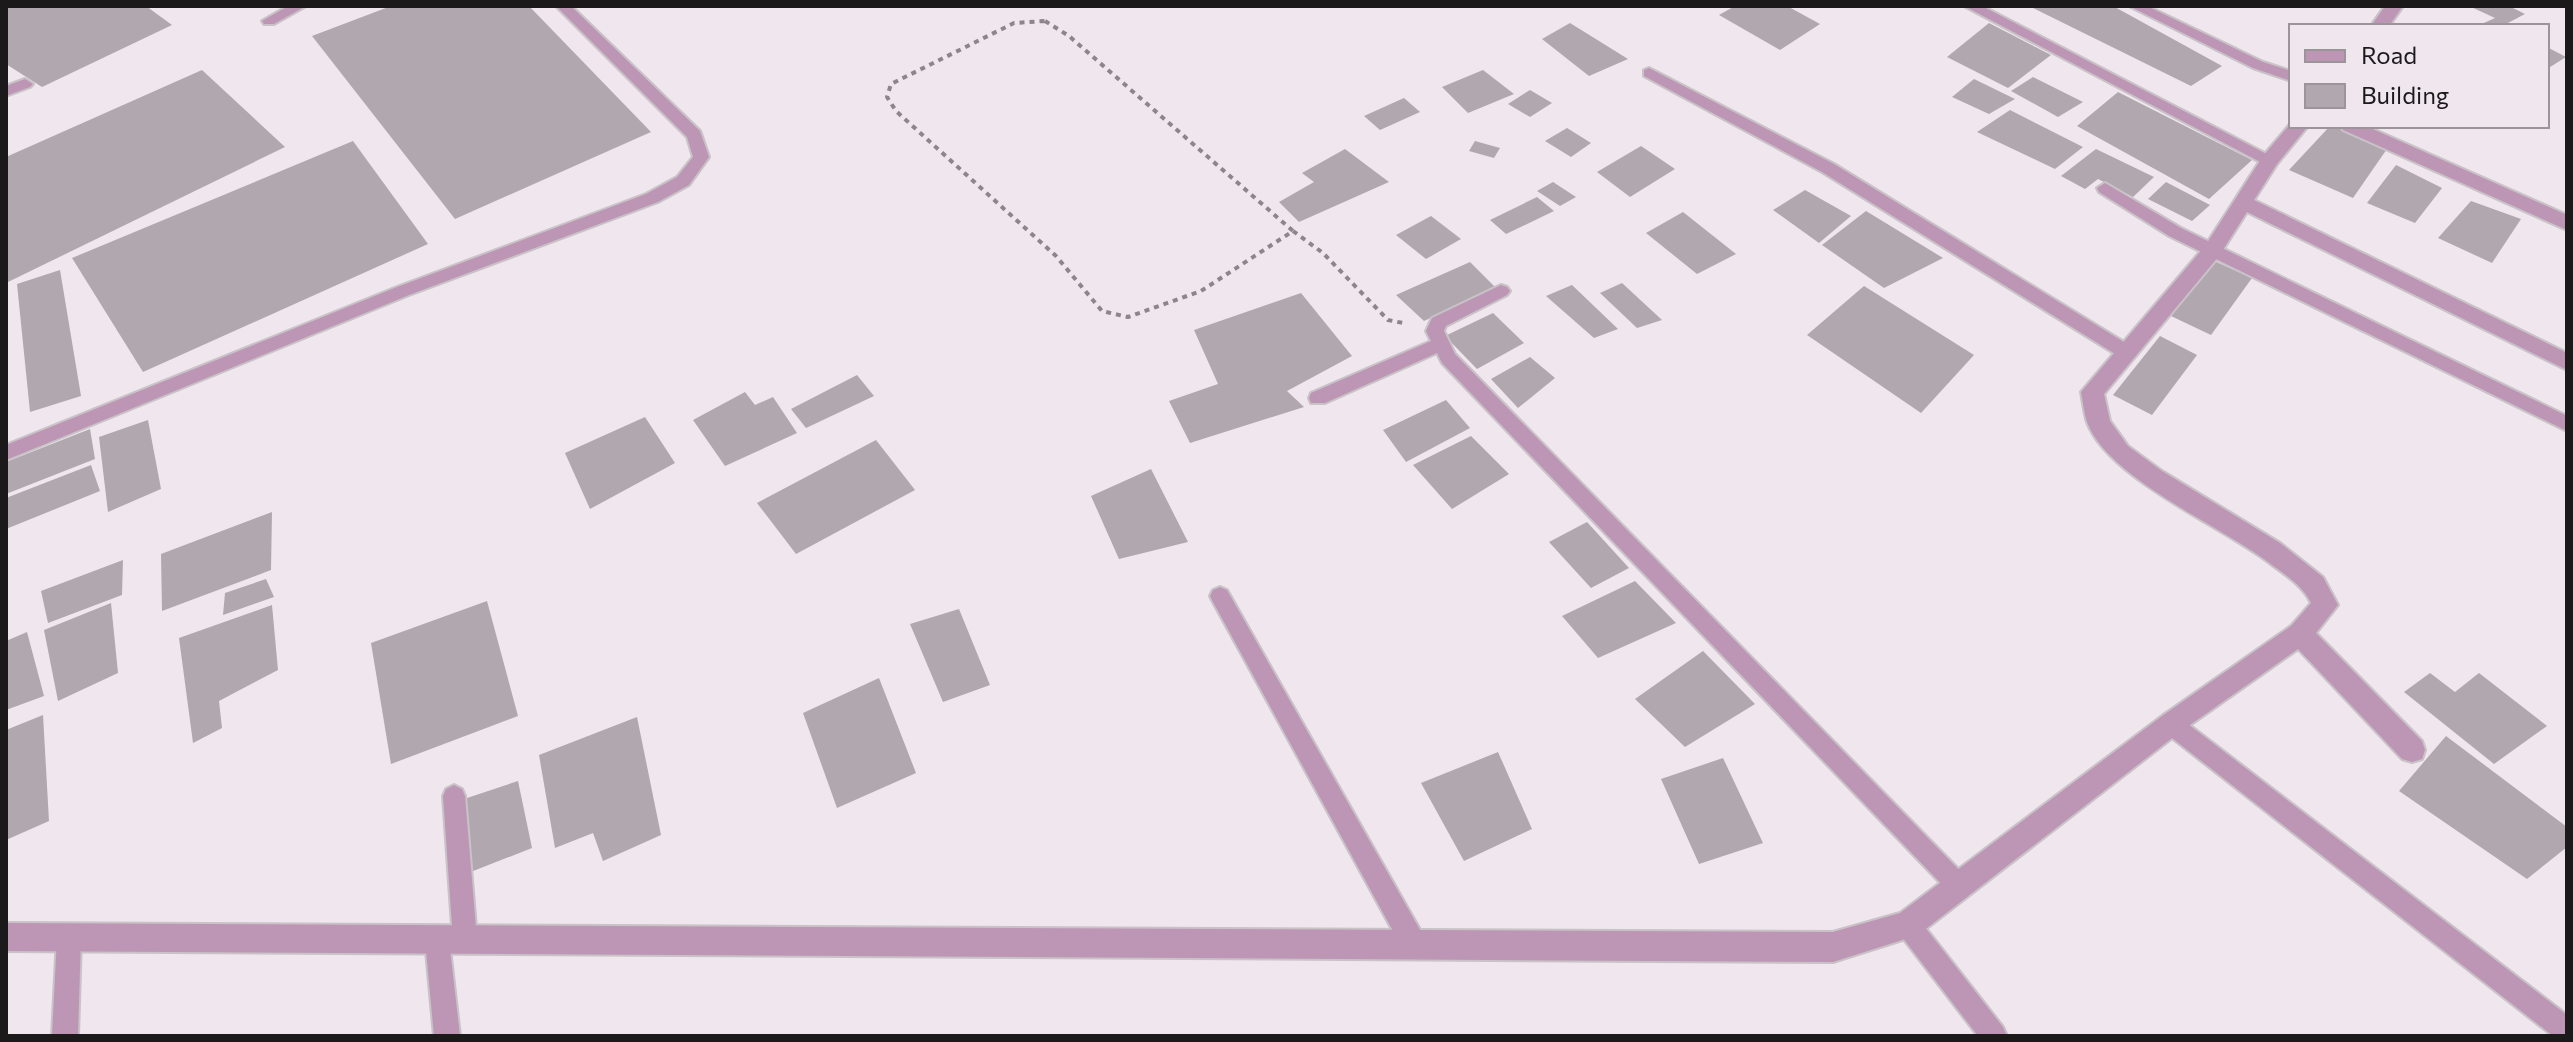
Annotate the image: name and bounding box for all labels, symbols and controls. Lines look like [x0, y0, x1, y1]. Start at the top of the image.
legend [2289, 24, 2549, 128]
text: Road [2361, 40, 2417, 69]
text: Building [2361, 80, 2449, 109]

